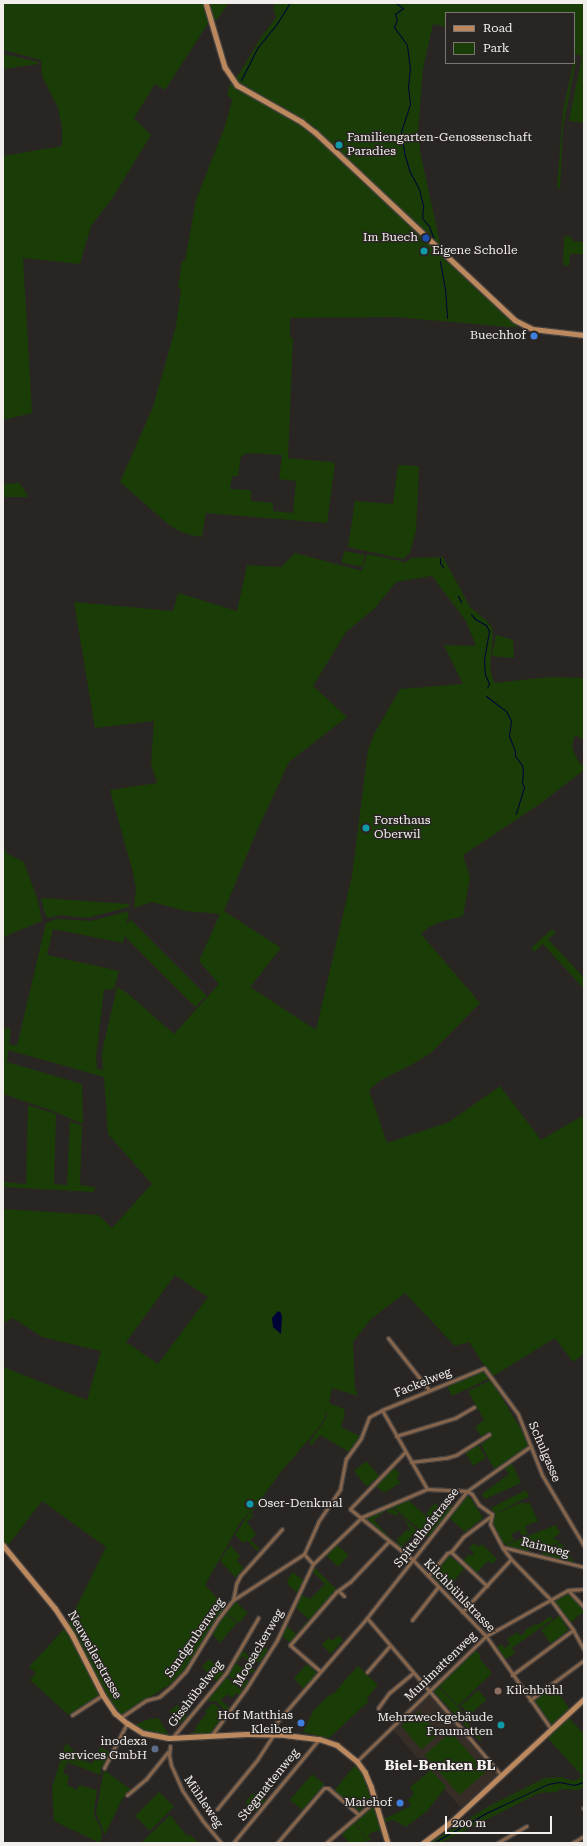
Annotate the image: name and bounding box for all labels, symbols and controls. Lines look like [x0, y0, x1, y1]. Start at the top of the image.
legend [445, 12, 575, 64]
text: Road [483, 21, 512, 35]
text: Park [483, 41, 509, 55]
place label: Familiengarten-Genossenschaft Paradies [347, 131, 532, 159]
marker: Familiengarten-Genossenschaft Paradies [334, 140, 344, 150]
place label: Im Buech [363, 231, 418, 245]
marker: Im Buech [421, 233, 431, 243]
place label: Eigene Scholle [432, 244, 517, 258]
marker: Eigene Scholle [419, 246, 429, 256]
place label: Buechhof [470, 329, 526, 343]
marker: Buechhof [529, 331, 539, 341]
place label: Forsthaus Oberwil [374, 814, 431, 842]
marker: Forsthaus Oberwil [361, 823, 371, 833]
street label: Fackelweg [392, 1365, 454, 1401]
street label: Schulgasse [525, 1420, 563, 1484]
street label: Spittelhofstrasse [391, 1485, 463, 1571]
place label: Oser-Denkmal [258, 1497, 342, 1511]
marker: Oser-Denkmal [245, 1499, 255, 1509]
street label: Rainweg [519, 1535, 571, 1561]
street label: Kilchbühlstrasse [420, 1556, 498, 1636]
street label: Sandgrubenweg [162, 1595, 228, 1681]
street label: Moosackerweg [231, 1607, 287, 1689]
street label: Neuweilerstrasse [64, 1609, 124, 1701]
street label: Munimattenweg [402, 1629, 480, 1705]
street label: Gisshübelweg [166, 1658, 226, 1730]
place label: Kilchbühl [506, 1684, 563, 1698]
marker: Kilchbühl [493, 1686, 503, 1696]
place label: Hof Matthias Kleiber [218, 1709, 293, 1737]
place label: Mehrzweckgebäude Fraumatten [377, 1711, 493, 1739]
marker: Hof Matthias Kleiber [296, 1718, 306, 1728]
marker: Mehrzweckgebäude Fraumatten [496, 1720, 506, 1730]
place label: inodexa services GmbH [59, 1735, 147, 1763]
marker: inodexa services GmbH [150, 1744, 160, 1754]
street label: Stegmattenweg [236, 1746, 302, 1824]
district label: Biel-Benken BL [385, 1757, 495, 1773]
street label: Mühleweg [180, 1773, 226, 1831]
place label: Maiehof [344, 1796, 392, 1810]
marker: Maiehof [395, 1798, 405, 1808]
scale bar [447, 1808, 554, 1834]
text: 200 m [452, 1816, 486, 1830]

